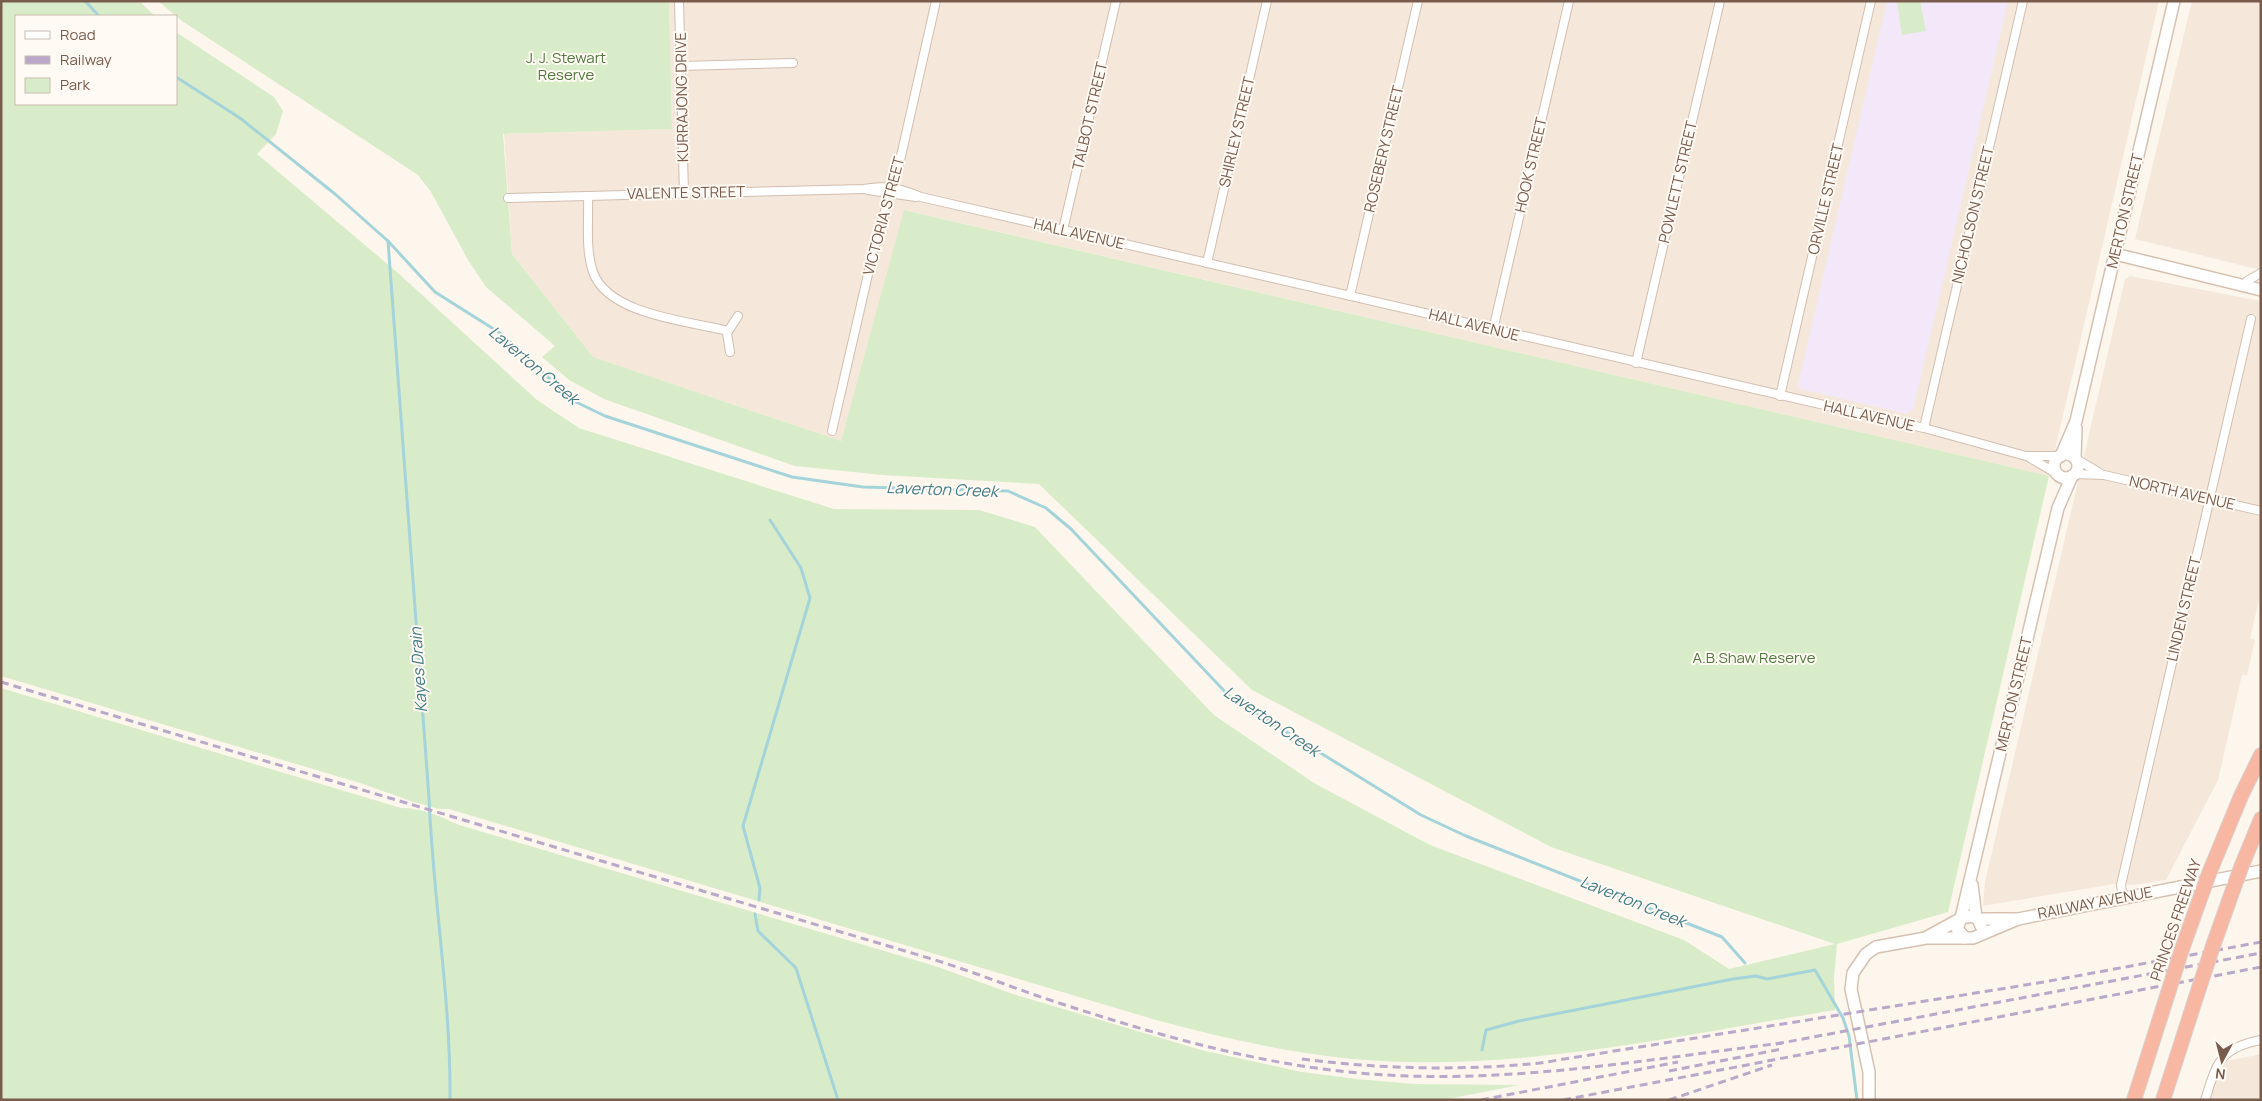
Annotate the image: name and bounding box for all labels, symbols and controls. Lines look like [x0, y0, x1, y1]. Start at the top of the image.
legend [15, 15, 178, 105]
text: Road [60, 24, 96, 45]
street label: KURRAJONG DRIVE [670, 32, 693, 162]
park label: J. J. Stewart Reserve [526, 47, 606, 85]
text: Railway [60, 49, 112, 70]
street label: TALBOT STREET [1067, 60, 1112, 172]
text: Park [60, 74, 90, 95]
street label: SHIRLEY STREET [1214, 74, 1259, 189]
street label: ROSEBERY STREET [1359, 83, 1408, 214]
street label: HOOK STREET [1509, 115, 1552, 215]
street label: POWLETT STREET [1653, 119, 1702, 245]
street label: ORVILLE STREET [1803, 141, 1849, 257]
street label: NICHOLSON STREET [1946, 144, 1999, 286]
street label: MERTON STREET [2101, 151, 2148, 270]
street label: VICTORIA STREET [858, 154, 909, 278]
street label: VALENTE STREET [627, 181, 745, 204]
street label: HALL AVENUE [1032, 213, 1127, 254]
street label: HALL AVENUE [1427, 303, 1522, 346]
water label: Laverton Creek [484, 321, 585, 411]
street label: HALL AVENUE [1822, 395, 1917, 436]
street label: NORTH AVENUE [2127, 470, 2237, 515]
water label: Laverton Creek [886, 476, 1000, 502]
street label: LINDEN STREET [2161, 554, 2206, 663]
water label: Kayes Drain [404, 626, 432, 713]
street label: MERTON STREET [1990, 634, 2037, 753]
park label: A.B.Shaw Reserve [1693, 647, 1816, 668]
water label: Laverton Creek [1220, 681, 1326, 762]
street label: PRINCES FREEWAY [2145, 856, 2206, 984]
water label: Laverton Creek [1577, 870, 1691, 933]
street label: RAILWAY AVENUE [2036, 881, 2154, 924]
north arrow [2197, 1036, 2247, 1086]
text: N [2214, 1064, 2227, 1084]

